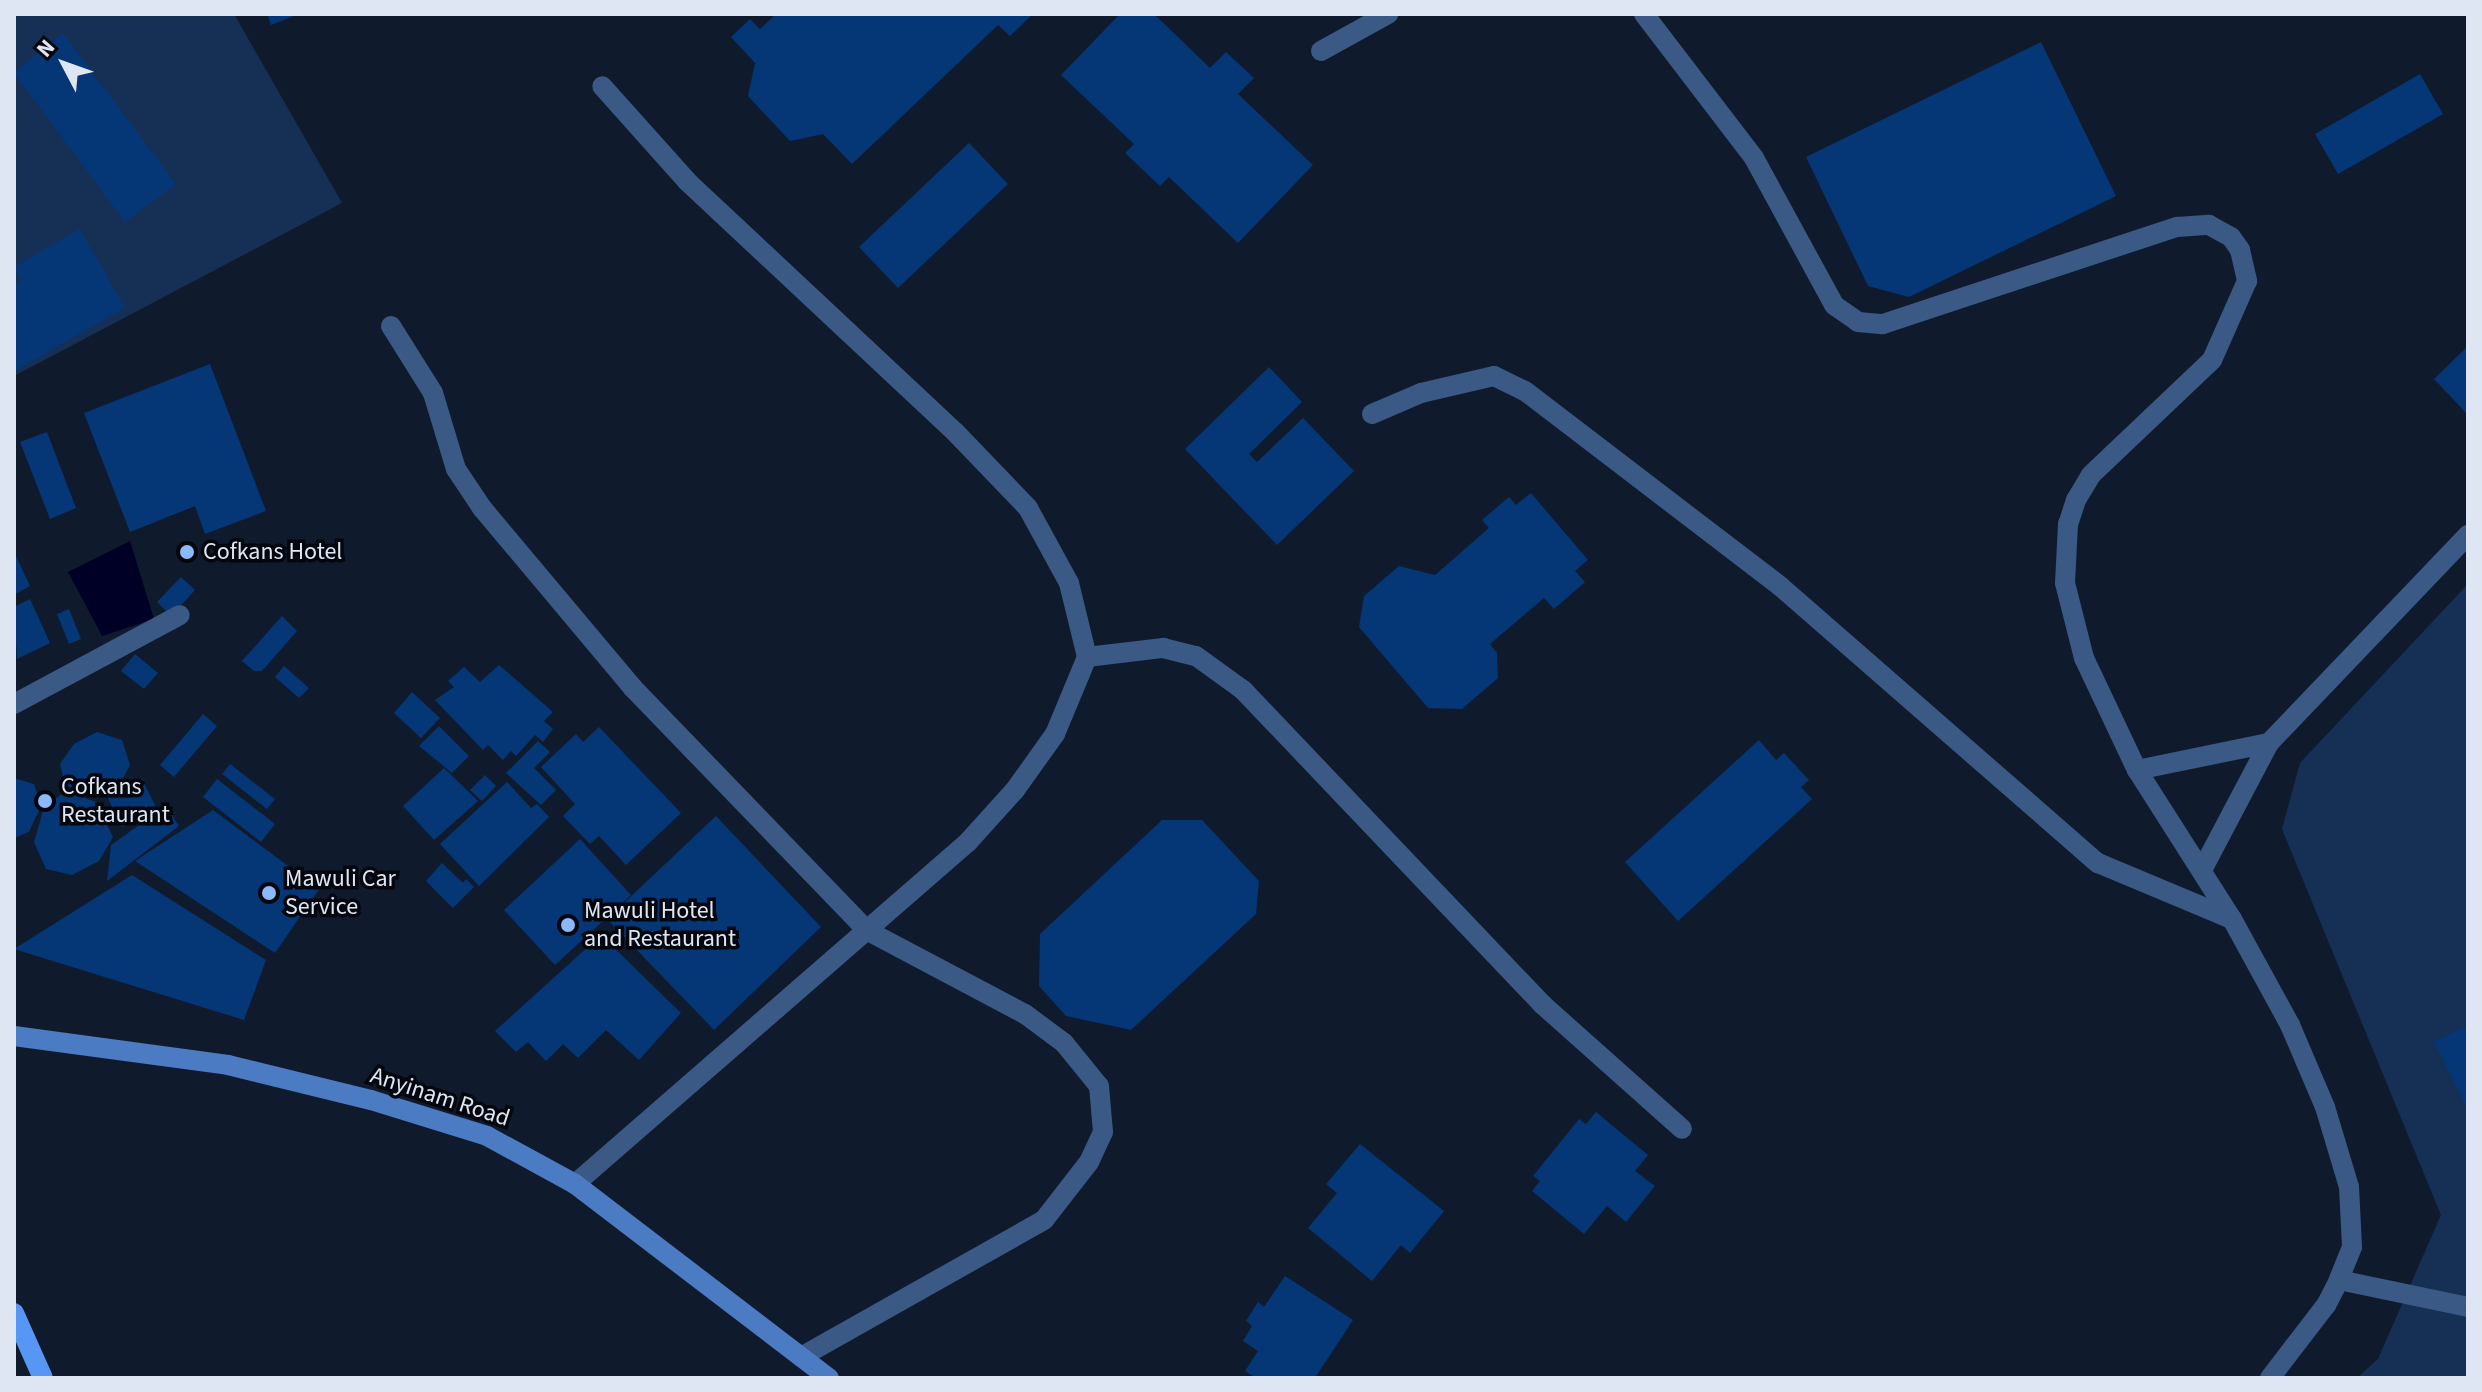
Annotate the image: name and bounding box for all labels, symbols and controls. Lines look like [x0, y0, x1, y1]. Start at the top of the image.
north arrow [24, 24, 104, 104]
text: N [29, 32, 63, 64]
place label: Cofkans Hotel [203, 538, 342, 566]
marker: Cofkans Hotel [178, 543, 196, 561]
place label: Cofkans Restaurant [61, 773, 170, 829]
marker: Cofkans Restaurant [36, 792, 54, 810]
place label: Mawuli Car Service [285, 865, 396, 921]
marker: Mawuli Car Service [260, 884, 278, 902]
place label: Mawuli Hotel and Restaurant [584, 897, 736, 953]
marker: Mawuli Hotel and Restaurant [559, 916, 577, 934]
street label: Anyinam Road [367, 1061, 513, 1133]

